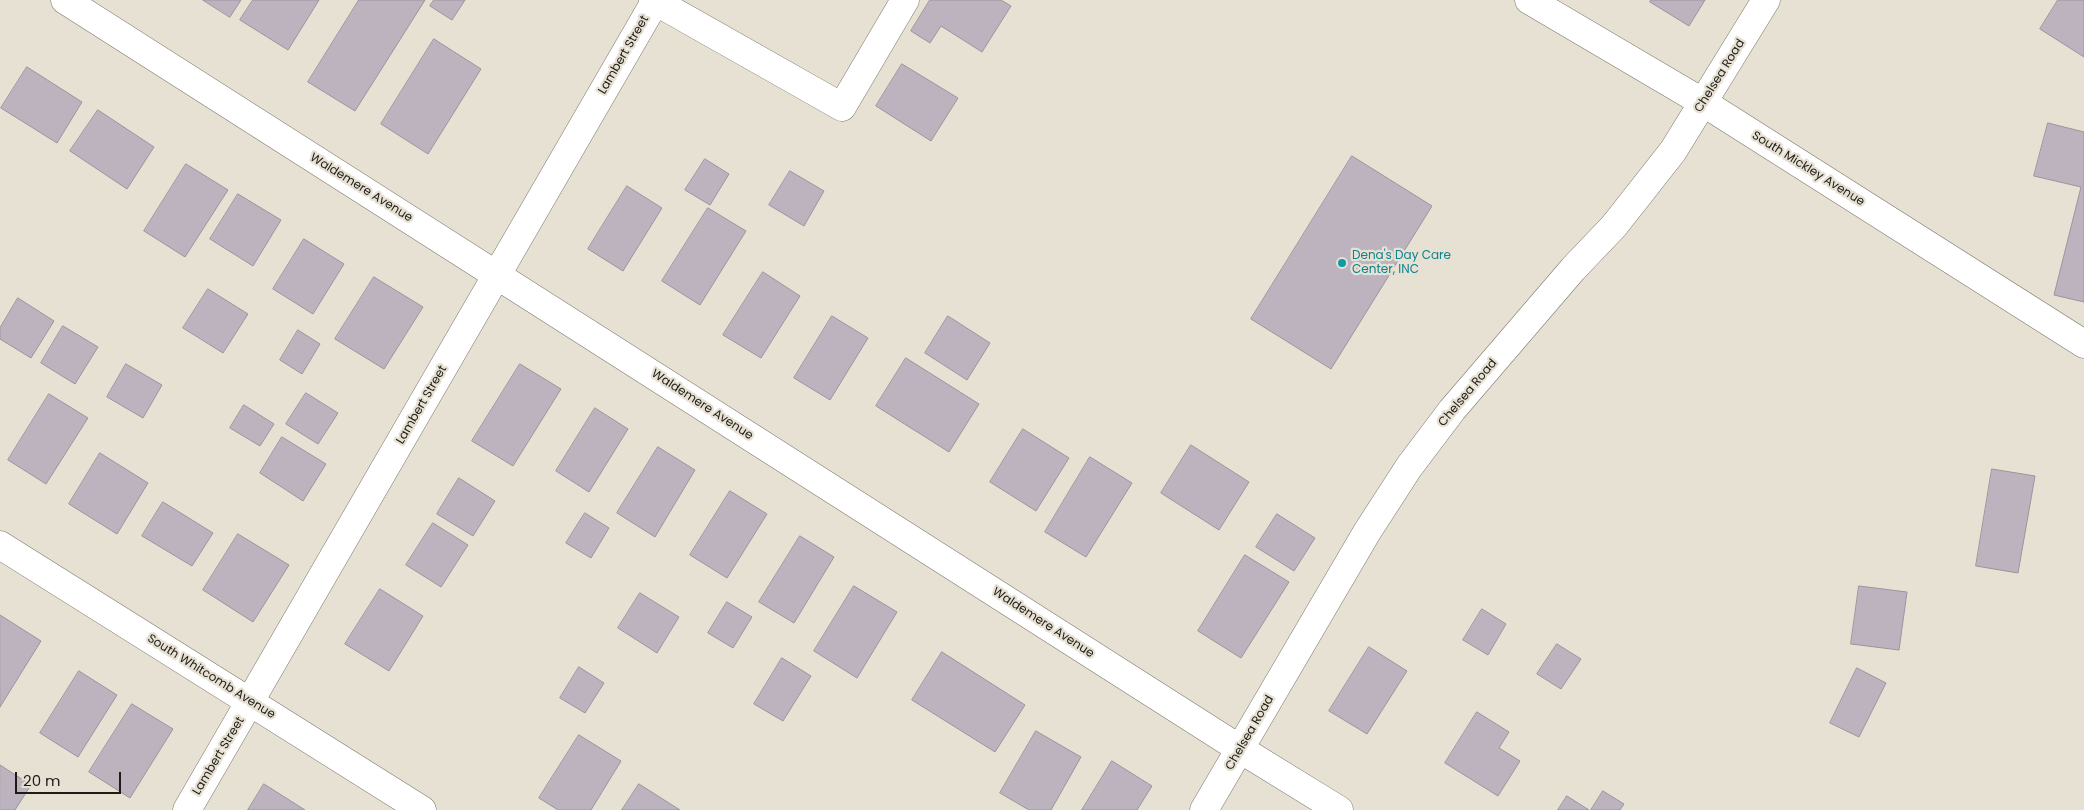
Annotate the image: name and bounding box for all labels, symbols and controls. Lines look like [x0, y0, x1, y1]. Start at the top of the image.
street label: Lambert Street [596, 13, 652, 97]
street label: Chelsea Road [1692, 37, 1748, 115]
street label: South Mickley Avenue [1749, 128, 1867, 210]
street label: Waldemere Avenue [307, 151, 415, 225]
place label: Dena's Day Care Center, INC [1352, 249, 1451, 277]
marker: Dena's Day Care Center, INC [1336, 257, 1348, 269]
street label: Chelsea Road [1436, 356, 1500, 430]
street label: Lambert Street [394, 363, 450, 447]
street label: Waldemere Avenue [648, 367, 756, 443]
street label: Waldemere Avenue [989, 585, 1097, 661]
street label: South Whitcomb Avenue [144, 632, 278, 722]
street label: Chelsea Road [1223, 693, 1277, 773]
street label: Lambert Street [190, 714, 248, 798]
scale bar [18, 762, 124, 794]
text: 20 m [23, 770, 61, 791]

